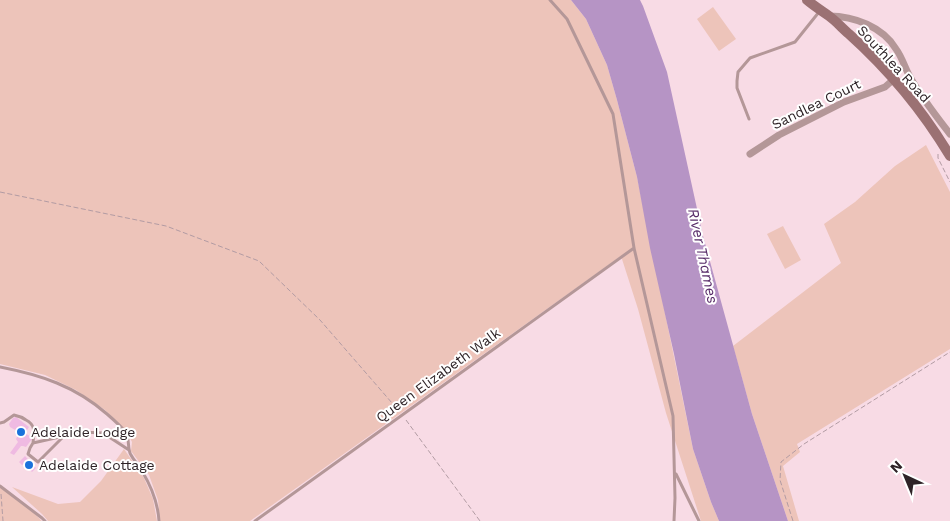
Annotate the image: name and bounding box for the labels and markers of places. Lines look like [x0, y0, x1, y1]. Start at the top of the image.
place label: Adelaide Lodge [31, 424, 135, 440]
marker: Adelaide Lodge [15, 426, 27, 438]
place label: Adelaide Cottage [39, 457, 155, 473]
marker: Adelaide Cottage [23, 459, 35, 471]

